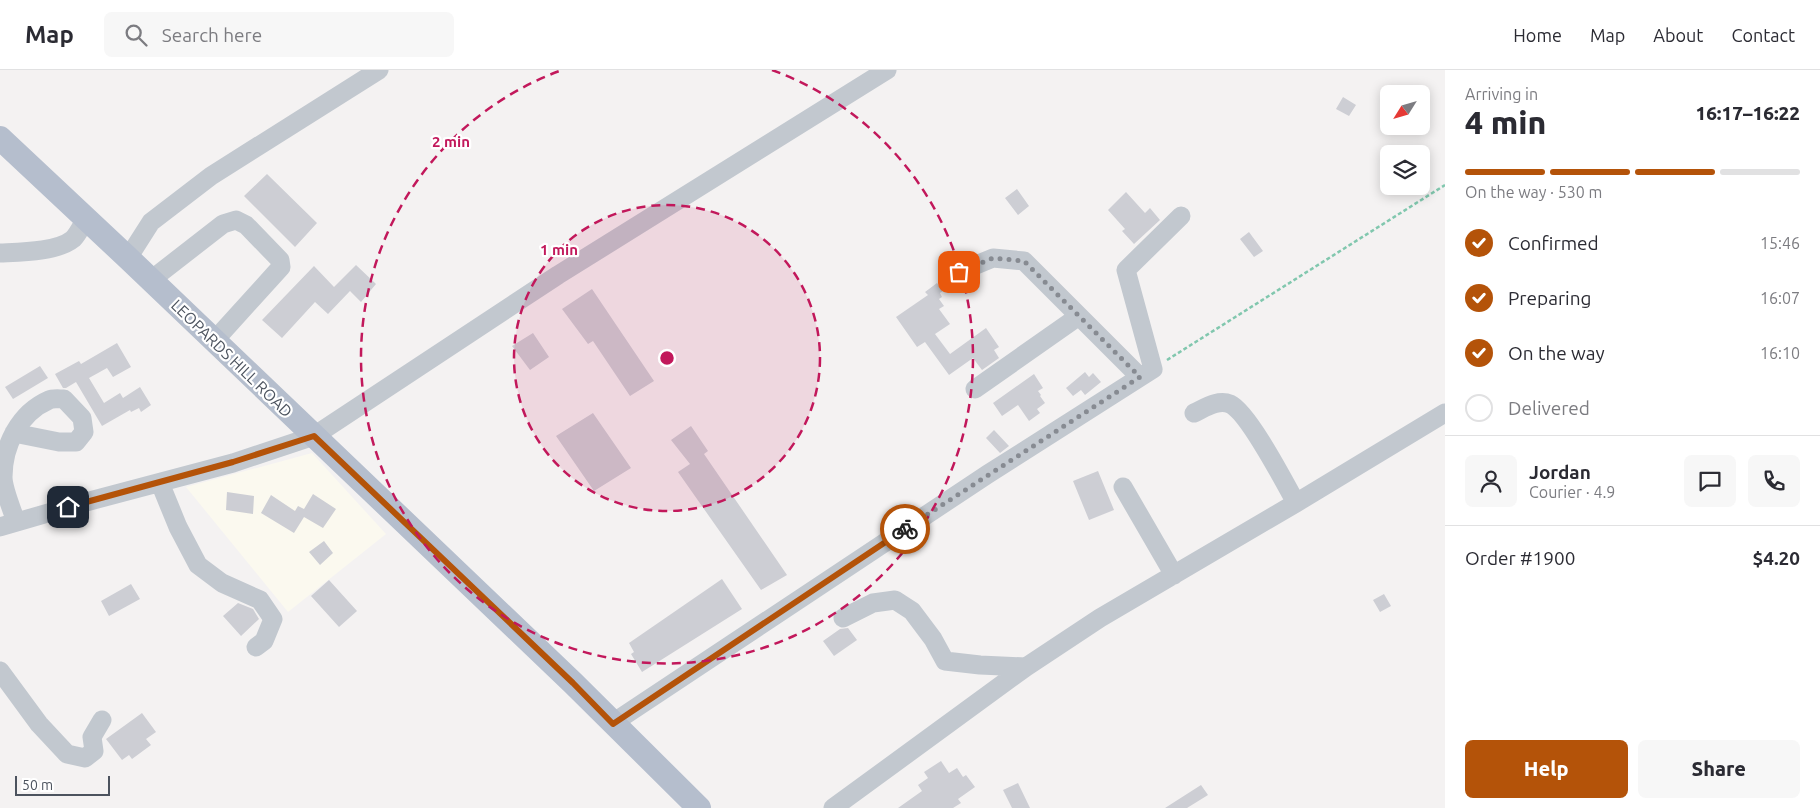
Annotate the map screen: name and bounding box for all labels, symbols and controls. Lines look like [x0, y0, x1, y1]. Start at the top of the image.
search box [104, 12, 454, 57]
text: Map [25, 21, 74, 48]
icon: search [122, 21, 150, 49]
text: Search here [162, 24, 262, 46]
text: Home [1513, 25, 1562, 45]
text: Map [1590, 25, 1625, 45]
text: About [1653, 25, 1703, 45]
text: Contact [1731, 25, 1795, 45]
north arrow [1380, 85, 1430, 135]
map controls [1380, 85, 1430, 195]
text: Arriving in [1465, 85, 1538, 103]
text: 16:17–16:22 [1695, 102, 1800, 124]
text: 4 min [1465, 104, 1546, 140]
text: 2 min [432, 133, 470, 150]
button: layers [1380, 145, 1430, 195]
text: On the way · 530 m [1465, 183, 1602, 201]
icon: check [1465, 229, 1493, 257]
text: Confirmed [1508, 232, 1599, 254]
text: 15:46 [1760, 234, 1800, 252]
text: 1 min [540, 241, 578, 258]
pin [938, 251, 980, 293]
icon: bag [945, 258, 973, 286]
icon: check [1465, 284, 1493, 312]
text: Preparing [1508, 287, 1592, 309]
text: 16:07 [1760, 289, 1800, 307]
street label: LEOPARDS HILL ROAD [168, 296, 296, 420]
icon: check [1465, 339, 1493, 367]
text: On the way [1508, 342, 1605, 364]
text: 16:10 [1760, 344, 1800, 362]
centre of rings [658, 349, 676, 367]
text: Delivered [1508, 397, 1590, 419]
button: person [1465, 455, 1517, 507]
button: chat [1684, 455, 1736, 507]
button: phone [1748, 455, 1800, 507]
text: Jordan [1529, 461, 1591, 483]
text: Courier · 4.9 [1529, 483, 1615, 501]
pin [47, 486, 89, 528]
icon: home [54, 493, 82, 521]
courier [880, 504, 930, 554]
icon: bike [891, 515, 919, 543]
text: Order #1900 [1465, 547, 1575, 569]
text: $4.20 [1752, 547, 1800, 569]
button: Help [1465, 740, 1628, 798]
button: Share [1638, 740, 1800, 798]
scale bar [15, 773, 110, 796]
text: 50 m [22, 777, 53, 793]

